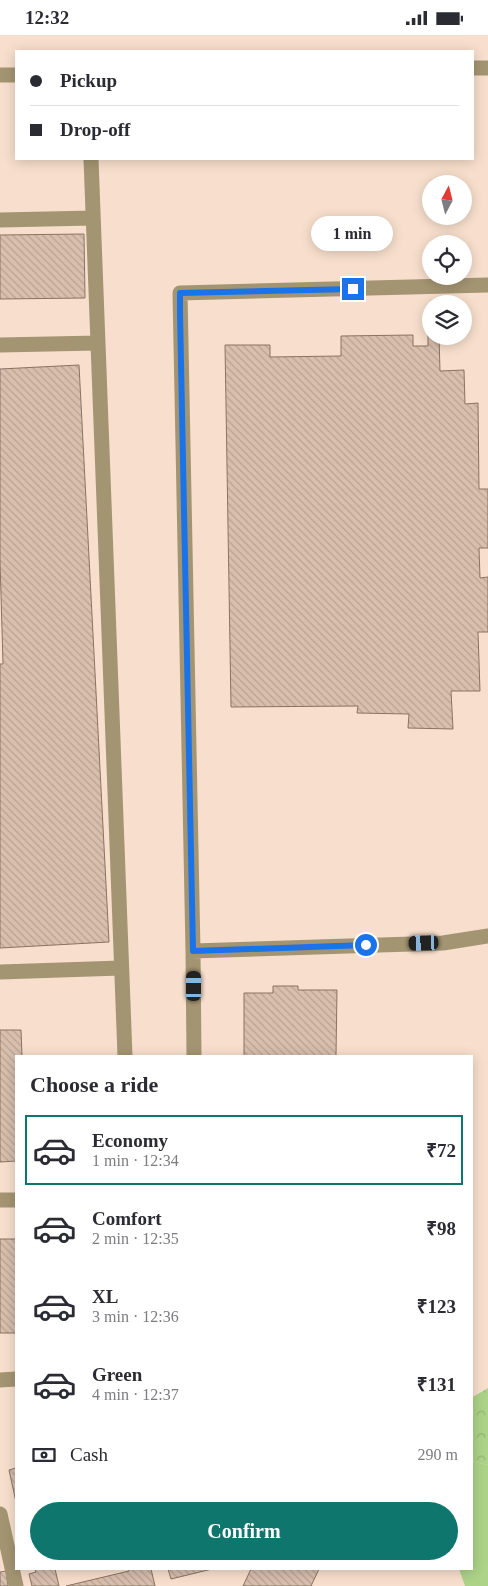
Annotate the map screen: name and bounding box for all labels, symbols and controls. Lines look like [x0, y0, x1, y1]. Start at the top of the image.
text: 12:32 [25, 7, 69, 28]
text: Pickup [60, 70, 117, 91]
text: Drop-off [60, 119, 130, 140]
north arrow [422, 175, 472, 225]
map controls [422, 175, 472, 345]
callout: 1 min [312, 217, 394, 251]
text: 1 min [333, 225, 371, 242]
button: locate [422, 235, 472, 285]
route end [342, 278, 364, 300]
button: layers [422, 295, 472, 345]
route start [355, 934, 377, 956]
car [408, 935, 439, 951]
car [186, 971, 201, 1001]
text: Choose a ride [30, 1072, 158, 1097]
icon: car [32, 1128, 77, 1173]
text: Economy [92, 1130, 168, 1151]
text: ₹72 [426, 1140, 456, 1161]
text: 1 min · 12:34 [92, 1152, 179, 1169]
icon: car [32, 1206, 77, 1251]
text: Comfort [92, 1208, 162, 1229]
text: ₹98 [426, 1218, 456, 1239]
text: 2 min · 12:35 [92, 1230, 179, 1247]
icon: car [32, 1284, 77, 1329]
text: XL [92, 1286, 118, 1307]
text: ₹123 [417, 1296, 456, 1317]
text: 3 min · 12:36 [92, 1308, 179, 1325]
icon: car [32, 1362, 77, 1407]
text: Green [92, 1364, 142, 1385]
text: ₹131 [417, 1374, 456, 1395]
text: 4 min · 12:37 [92, 1386, 179, 1403]
icon: cash [30, 1441, 58, 1469]
text: Cash [70, 1444, 108, 1465]
text: 290 m [418, 1446, 458, 1463]
button: Confirm [30, 1502, 458, 1560]

